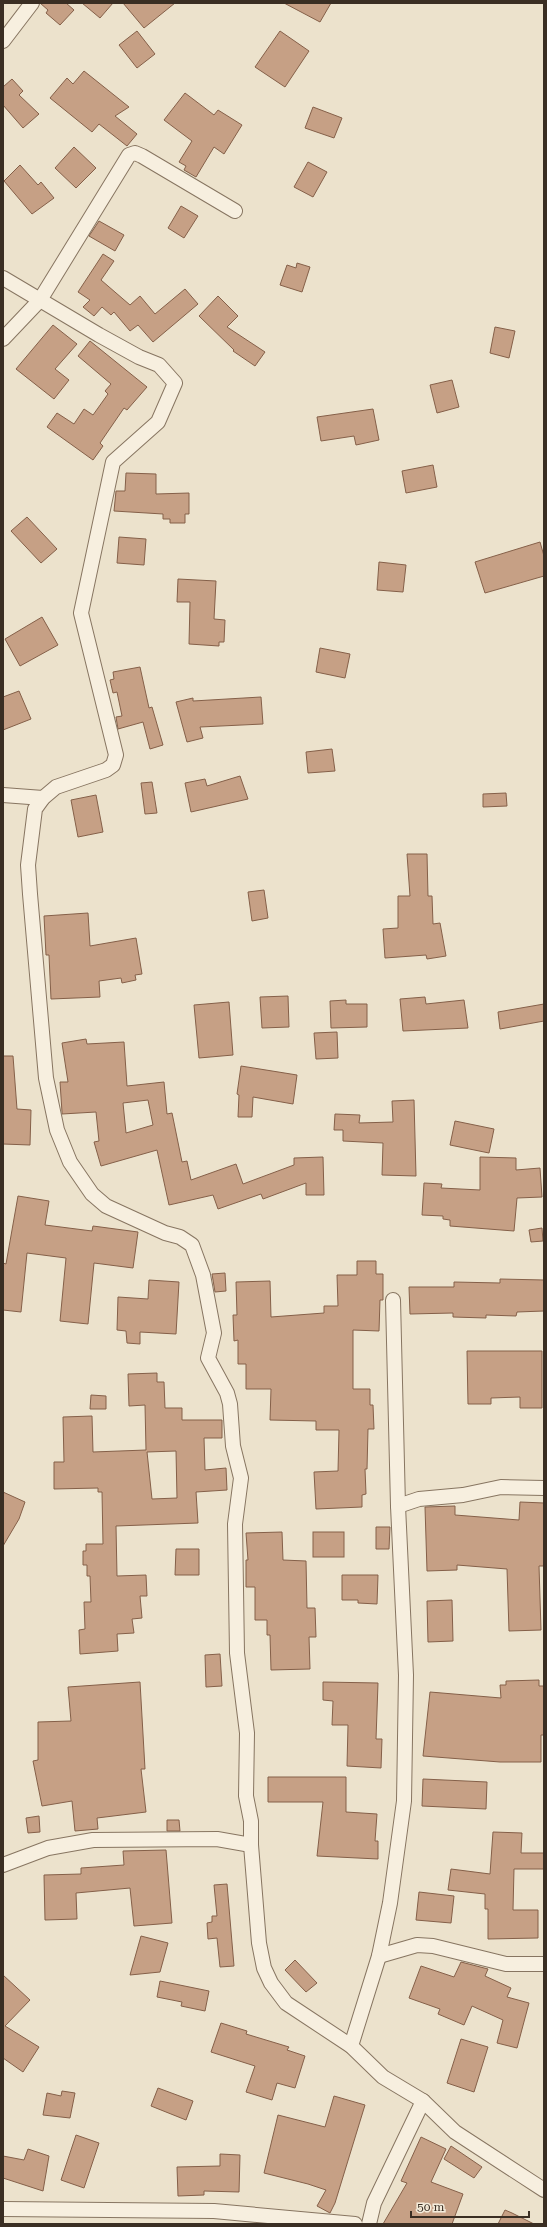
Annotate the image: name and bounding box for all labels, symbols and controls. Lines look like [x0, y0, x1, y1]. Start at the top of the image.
scale bar [411, 2193, 529, 2219]
text: 50 m [417, 2200, 444, 2214]

